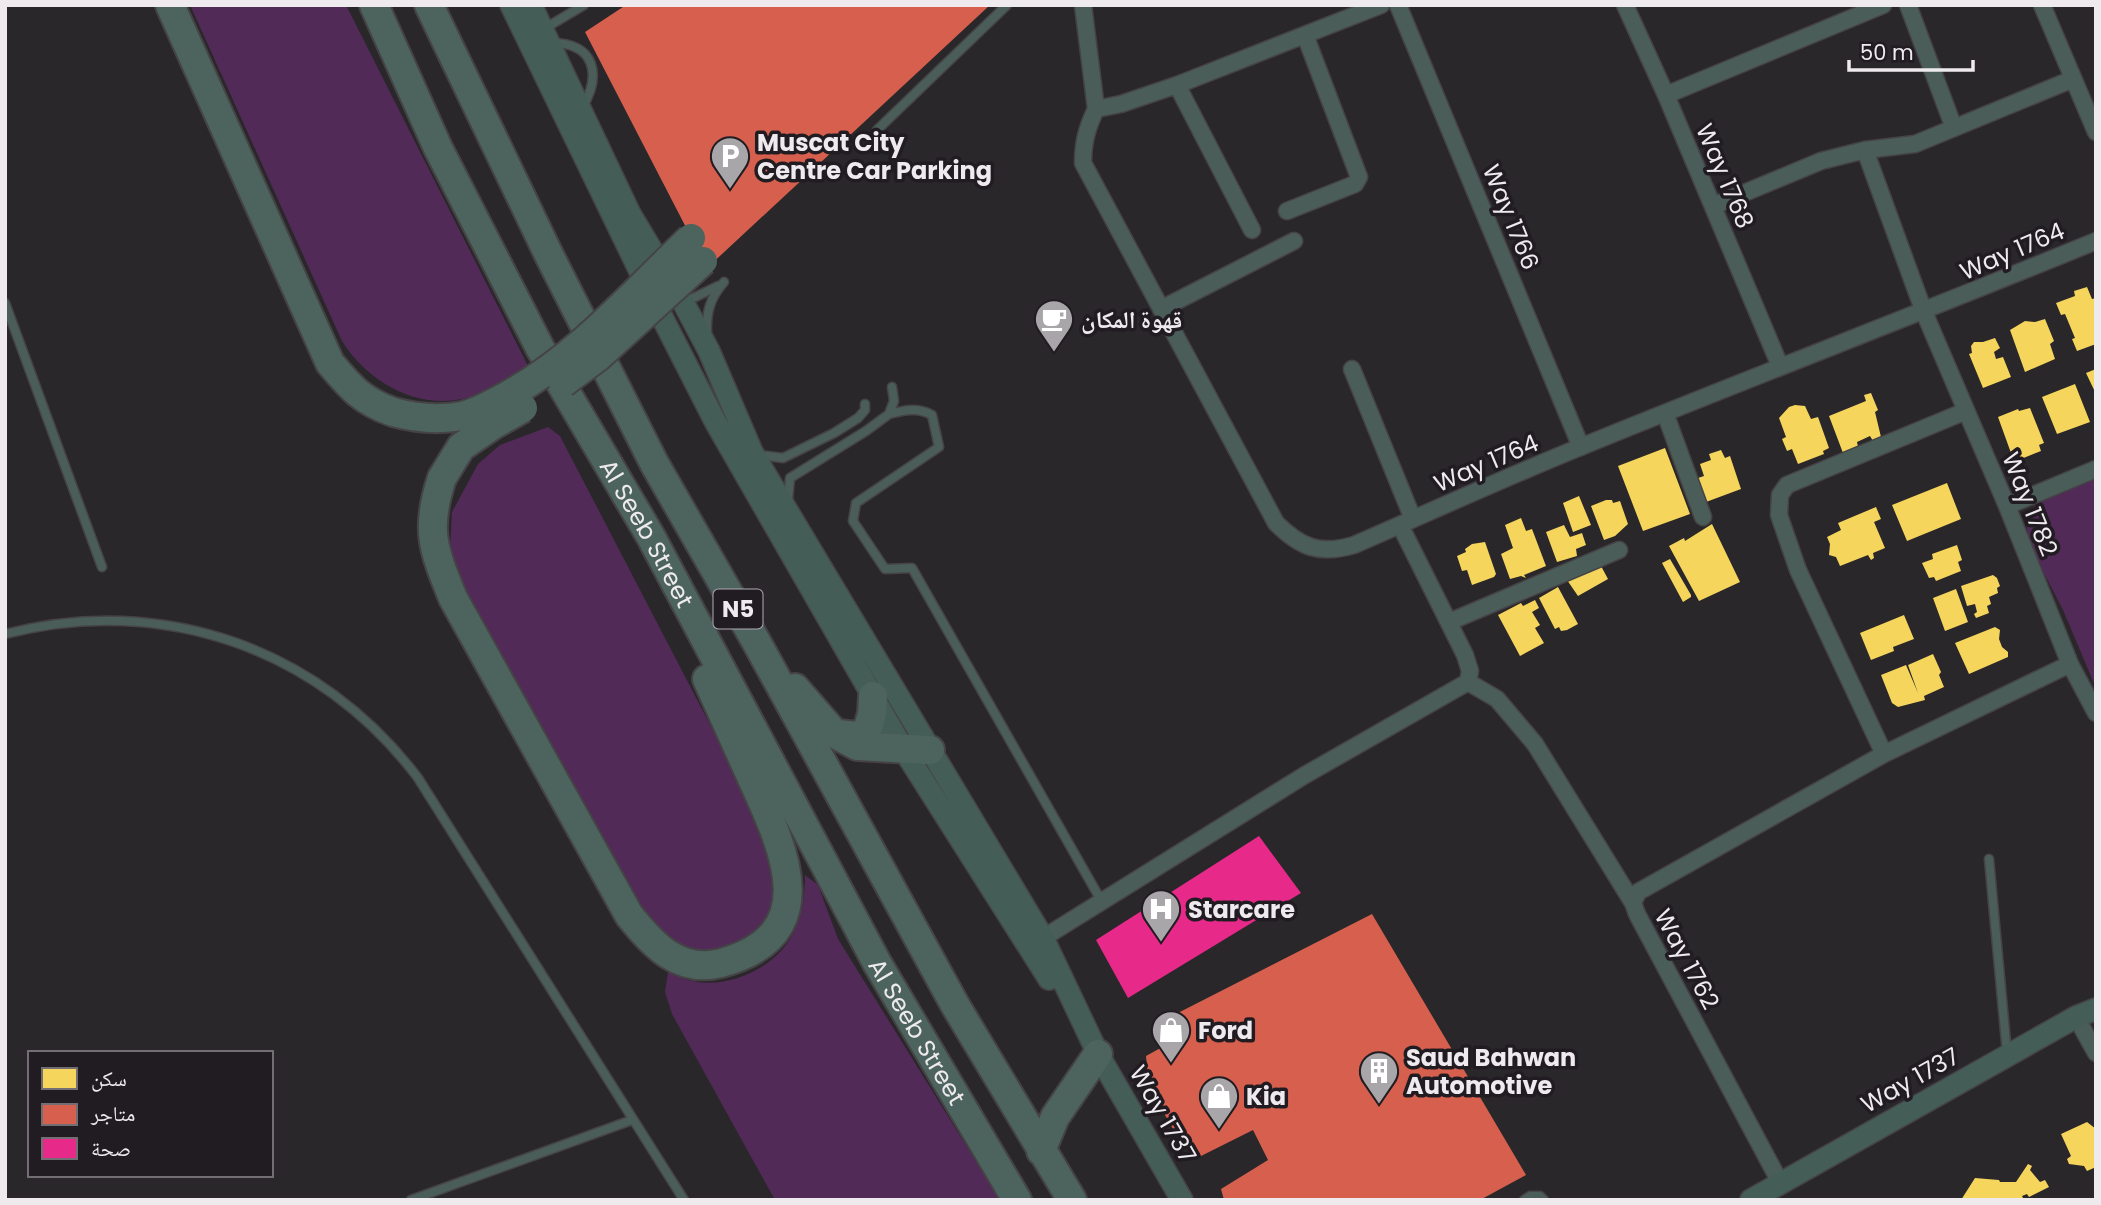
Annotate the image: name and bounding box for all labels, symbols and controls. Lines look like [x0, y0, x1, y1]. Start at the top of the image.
scale bar [1849, 28, 1973, 72]
text: 50 m [1860, 38, 1914, 67]
street label: Way 1768 [1688, 119, 1762, 233]
place label: Muscat City Centre Car Parking [757, 126, 992, 187]
parking icon: Muscat City Centre Car Parking [709, 135, 751, 190]
street label: Way 1766 [1475, 159, 1547, 275]
street label: Way 1764 [1955, 214, 2069, 288]
cafe icon: قهوة المكان [1033, 298, 1075, 353]
place label: قهوة المكان [1081, 303, 1182, 336]
street label: Way 1764 [1429, 426, 1543, 500]
street label: Way 1782 [1994, 447, 2066, 561]
street label: Al Seeb Street [592, 453, 702, 613]
road number: N5 [714, 590, 762, 628]
hospital icon: Starcare [1140, 888, 1182, 943]
place label: Starcare [1188, 893, 1295, 926]
street label: Way 1762 [1647, 903, 1727, 1015]
street label: Al Seeb Street [861, 952, 974, 1111]
shop icon: Ford [1150, 1009, 1192, 1064]
place label: Ford [1198, 1014, 1253, 1047]
street label: Way 1737 [1855, 1039, 1965, 1121]
place label: Saud Bahwan Automotive [1406, 1041, 1576, 1102]
building icon: Saud Bahwan Automotive [1358, 1050, 1400, 1105]
legend [28, 1051, 273, 1177]
street label: Way 1737 [1122, 1059, 1204, 1169]
text: سكن [91, 1064, 127, 1093]
shop icon: Kia [1198, 1075, 1240, 1130]
place label: Kia [1246, 1080, 1286, 1113]
text: متاجر [90, 1099, 135, 1128]
text: صحة [91, 1134, 131, 1163]

